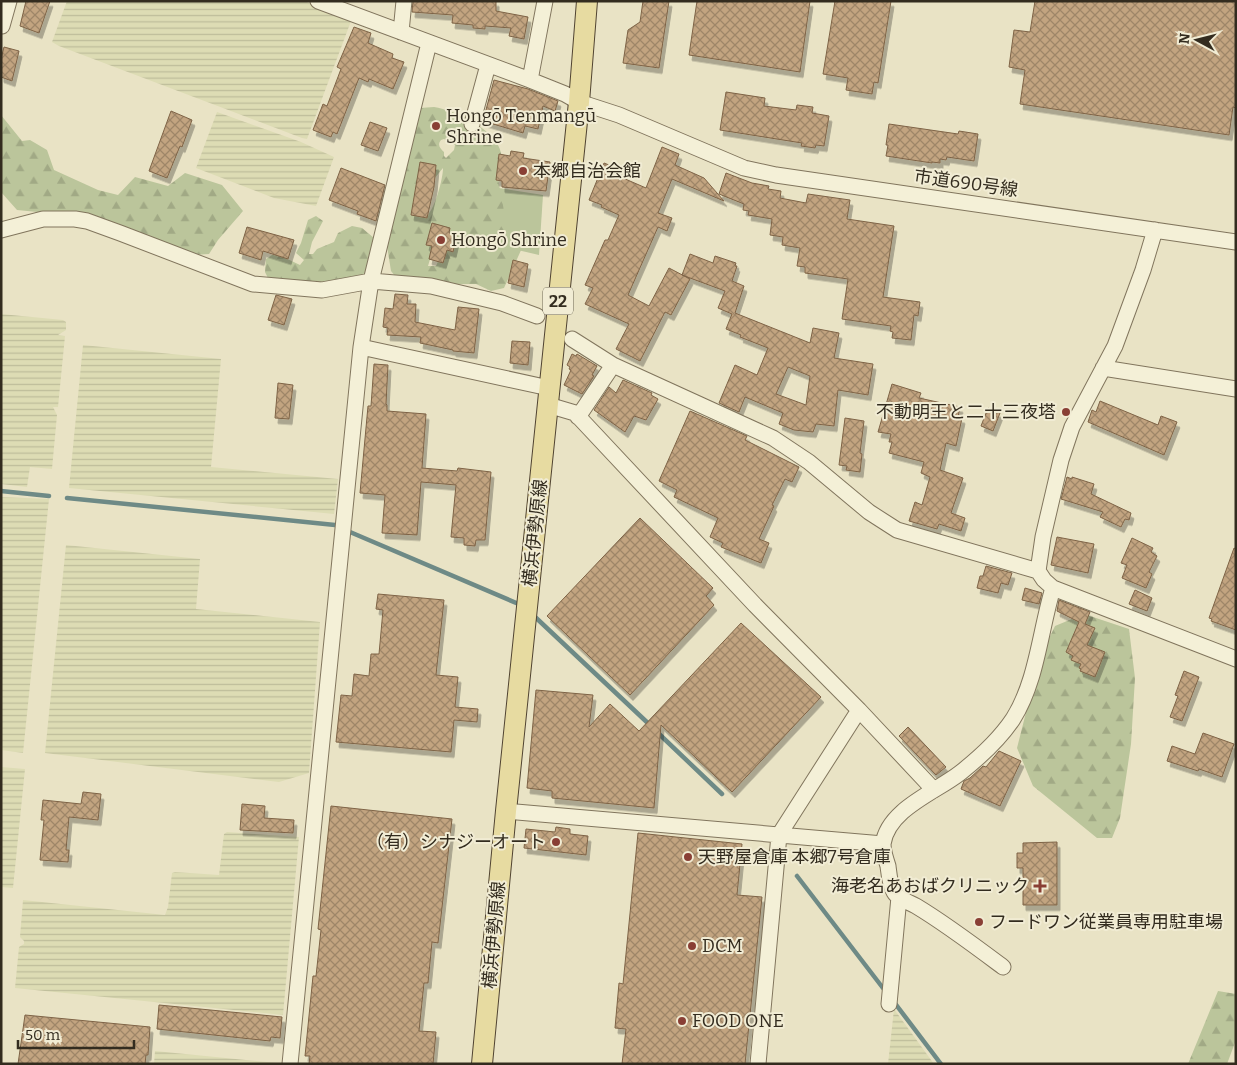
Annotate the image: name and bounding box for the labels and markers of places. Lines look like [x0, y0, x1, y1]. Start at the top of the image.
place label: Hongō Tenmangū Shrine [446, 105, 596, 148]
marker: Hongō Tenmangū Shrine [430, 120, 442, 132]
place label: 本郷自治会館 [533, 160, 641, 182]
marker: 本郷自治会館 [517, 165, 529, 177]
place label: Hongō Shrine [451, 229, 567, 251]
marker: Hongō Shrine [435, 234, 447, 246]
place label: 不動明王と二十三夜塔 [876, 401, 1056, 423]
marker: 不動明王と二十三夜塔 [1060, 406, 1072, 418]
place label: （有）シナジーオート [366, 831, 546, 853]
marker: （有）シナジーオート [550, 836, 562, 848]
place label: 天野屋倉庫 本郷7号倉庫 [698, 846, 891, 868]
marker: 天野屋倉庫 本郷7号倉庫 [682, 851, 694, 863]
place label: 海老名あおばクリニック [831, 875, 1029, 897]
marker: 海老名あおばクリニック [1033, 879, 1047, 893]
place label: フードワン従業員専用駐車場 [989, 911, 1223, 933]
marker: フードワン従業員専用駐車場 [973, 916, 985, 928]
place label: DCM [702, 935, 743, 957]
marker: DCM [686, 940, 698, 952]
place label: FOOD ONE [692, 1010, 784, 1032]
marker: FOOD ONE [676, 1015, 688, 1027]

